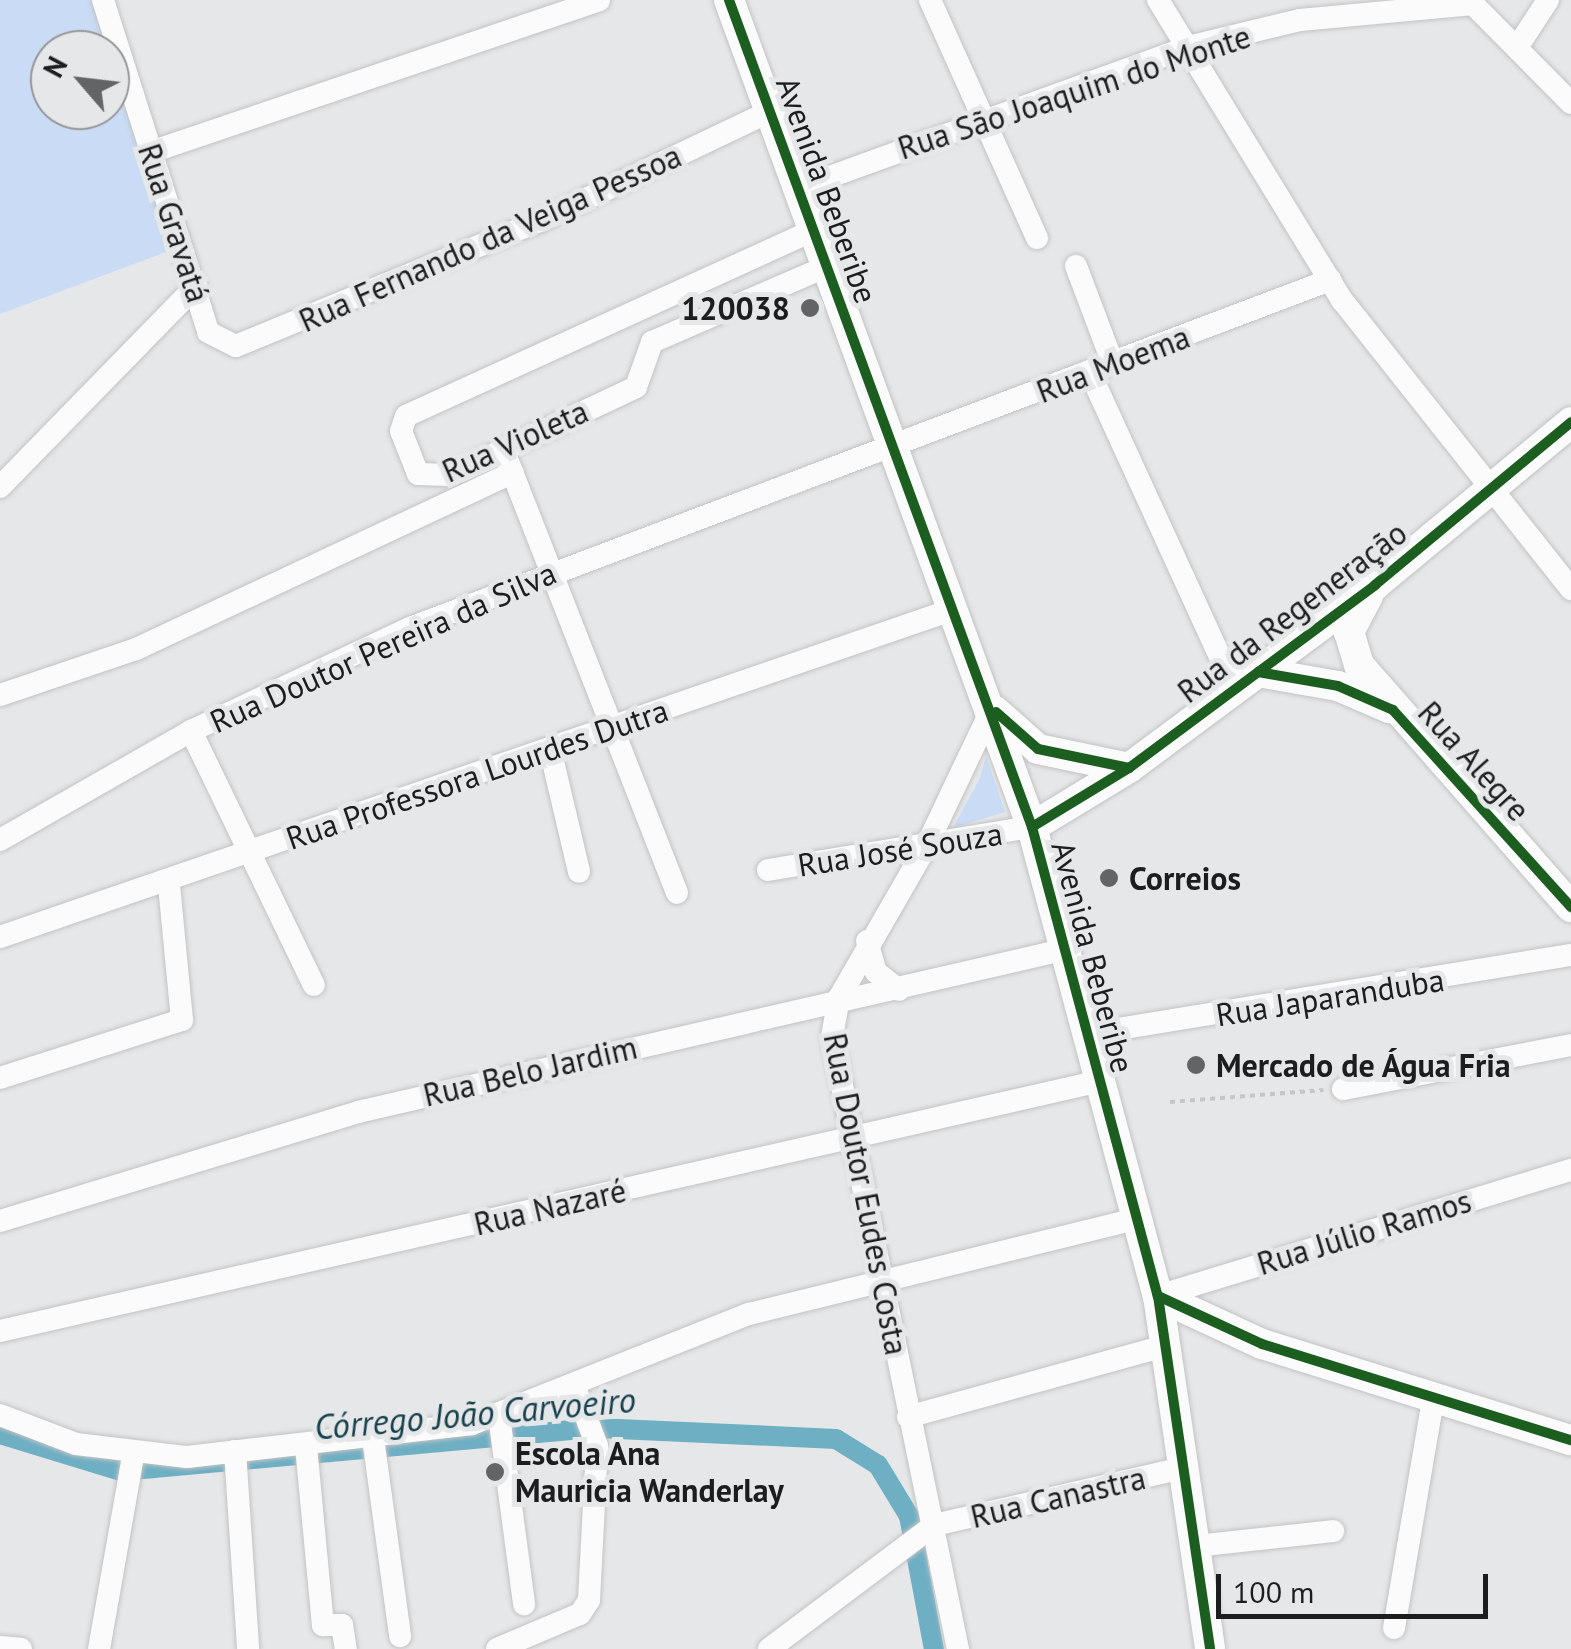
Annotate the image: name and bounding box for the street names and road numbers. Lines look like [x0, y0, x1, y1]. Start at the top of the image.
street label: Rua São Joaquim do Monte [893, 17, 1255, 167]
street label: Avenida Beberibe [768, 72, 886, 308]
street label: Rua Fernando da Veiga Pessoa [293, 136, 687, 340]
street label: Rua Gravatá [130, 139, 218, 307]
street label: Rua Moema [1031, 317, 1195, 411]
street label: Rua Violeta [436, 392, 594, 490]
street label: Rua da Regeneração [1170, 513, 1414, 711]
street label: Rua Doutor Pereira da Silva [204, 553, 562, 741]
street label: Rua Professora Lourdes Dutra [281, 690, 673, 858]
street label: Rua Alegre [1410, 693, 1538, 829]
street label: Rua José Souza [795, 814, 1005, 884]
street label: Avenida Beberibe [1044, 837, 1142, 1077]
street label: Rua Japaranduba [1213, 960, 1447, 1034]
street label: Rua Belo Jardim [419, 1028, 641, 1114]
street label: Rua Doutor Eudes Costa [816, 1030, 916, 1358]
street label: Rua Nazaré [470, 1171, 630, 1243]
street label: Rua Júlio Ramos [1252, 1181, 1476, 1283]
street label: Rua Canastra [967, 1458, 1149, 1536]

